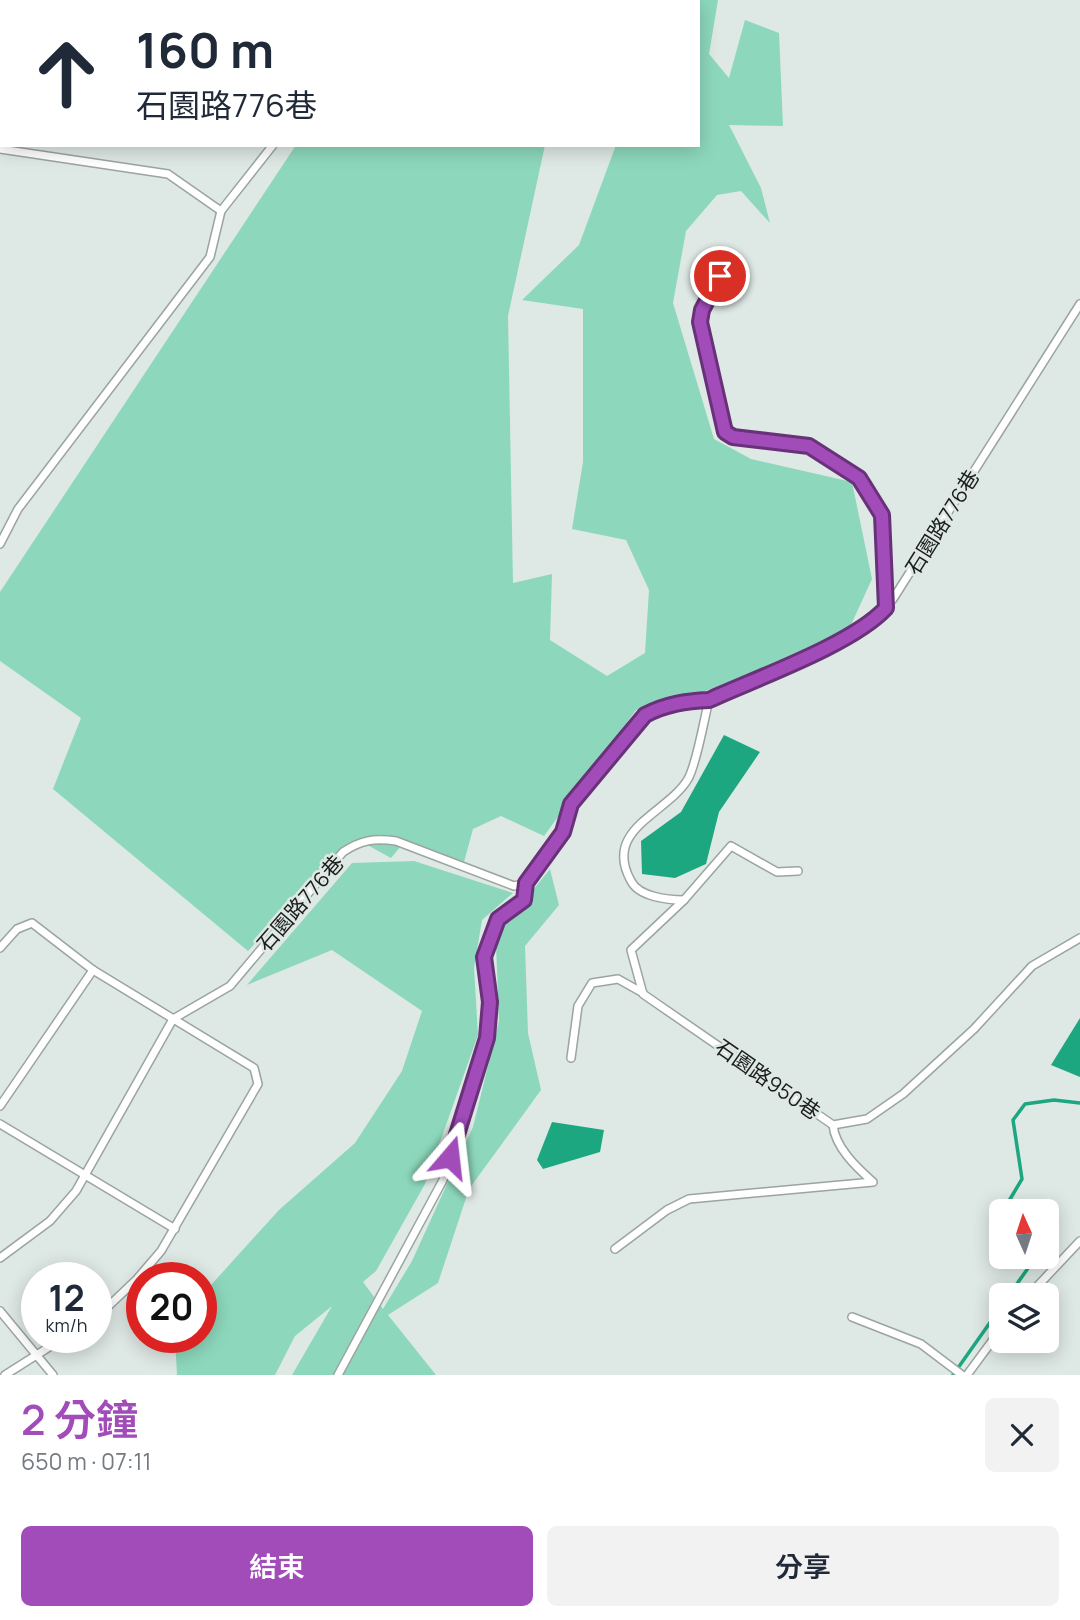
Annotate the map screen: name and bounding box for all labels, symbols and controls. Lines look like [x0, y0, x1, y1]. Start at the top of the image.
text: 160 m [136, 16, 274, 83]
icon: ahead [21, 28, 112, 119]
text: 石園路776巷 [136, 83, 317, 127]
pin [690, 246, 750, 306]
icon: arrive [701, 257, 739, 295]
street label: 石園路776巷 [899, 464, 985, 580]
street label: 石園路776巷 [251, 849, 349, 957]
street label: 石園路950巷 [710, 1033, 826, 1125]
position arrow [413, 1120, 487, 1194]
north arrow [989, 1199, 1059, 1269]
map controls [989, 1199, 1059, 1353]
speed limit sign: 20 [126, 1262, 217, 1353]
text: 12 [48, 1274, 85, 1322]
button: layers [989, 1283, 1059, 1353]
text: km/h [46, 1313, 87, 1337]
text: 2 分鐘 [21, 1390, 138, 1448]
button: close [985, 1398, 1059, 1472]
text: 650 m · 07:11 [21, 1445, 152, 1477]
button: 結束 [21, 1526, 533, 1606]
button: 分享 [547, 1526, 1059, 1606]

